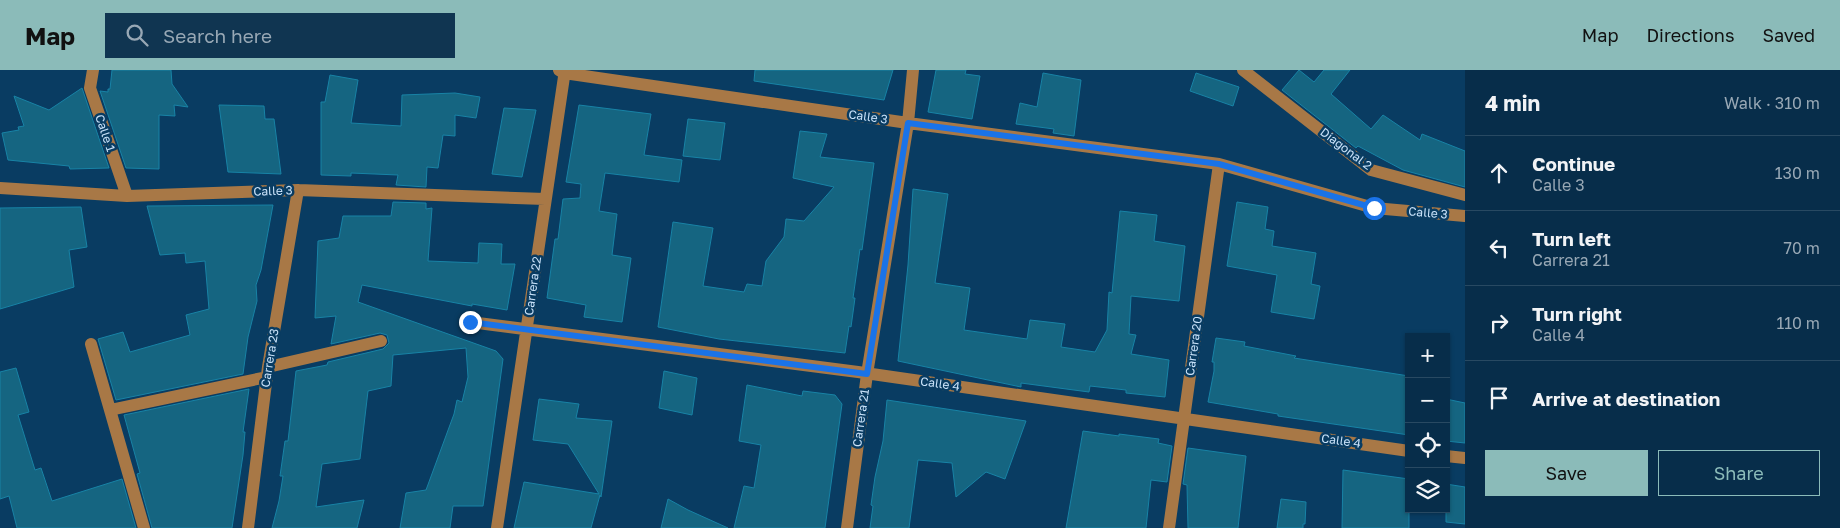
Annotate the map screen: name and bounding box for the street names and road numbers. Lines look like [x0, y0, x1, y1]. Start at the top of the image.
street label: Calle 3 [847, 106, 889, 127]
street label: Calle 1 [92, 112, 119, 154]
street label: Diagonal 2 [1317, 124, 1375, 173]
street label: Calle 3 [253, 182, 293, 199]
street label: Calle 3 [1408, 203, 1448, 222]
street label: Carrera 22 [521, 255, 544, 316]
street label: Carrera 20 [1182, 315, 1205, 377]
street label: Carrera 23 [257, 327, 282, 388]
street label: Calle 4 [919, 373, 961, 394]
street label: Carrera 21 [849, 388, 872, 448]
street label: Calle 4 [1320, 430, 1362, 451]

